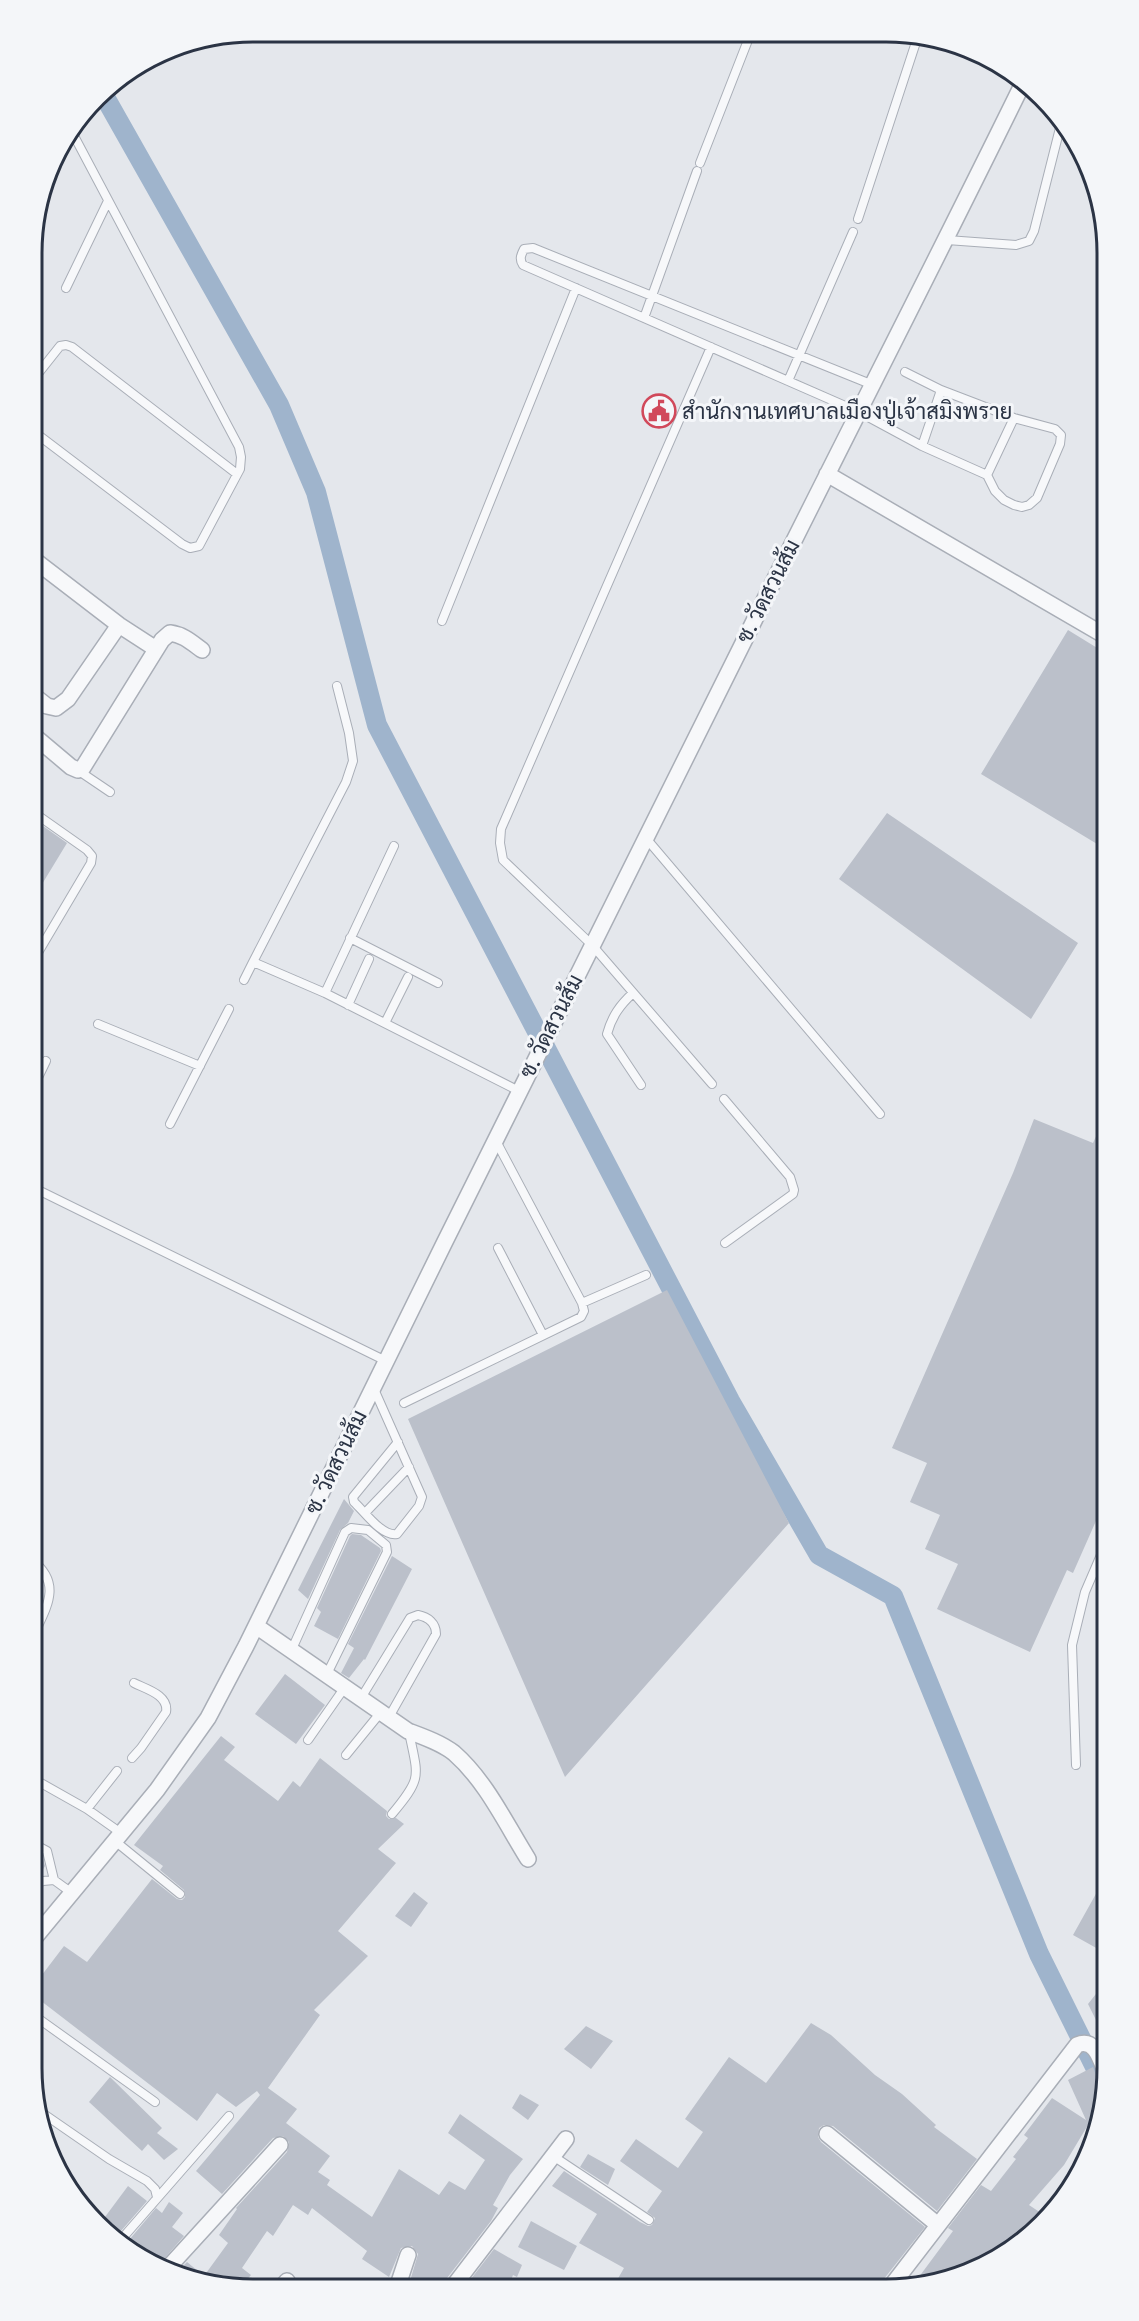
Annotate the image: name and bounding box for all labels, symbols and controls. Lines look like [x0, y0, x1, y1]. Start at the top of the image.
public building icon: สำนักงานเทศบาลเมืองปู่เจ้าสมิงพราย [641, 393, 677, 429]
place label: สำนักงานเทศบาลเมืองปู่เจ้าสมิงพราย [682, 397, 1012, 427]
street label: ซ. วัดสวนส้ม [729, 534, 806, 647]
street label: ซ. วัดสวนส้ม [512, 969, 589, 1082]
street label: ซ. วัดสวนส้ม [298, 1405, 373, 1519]

